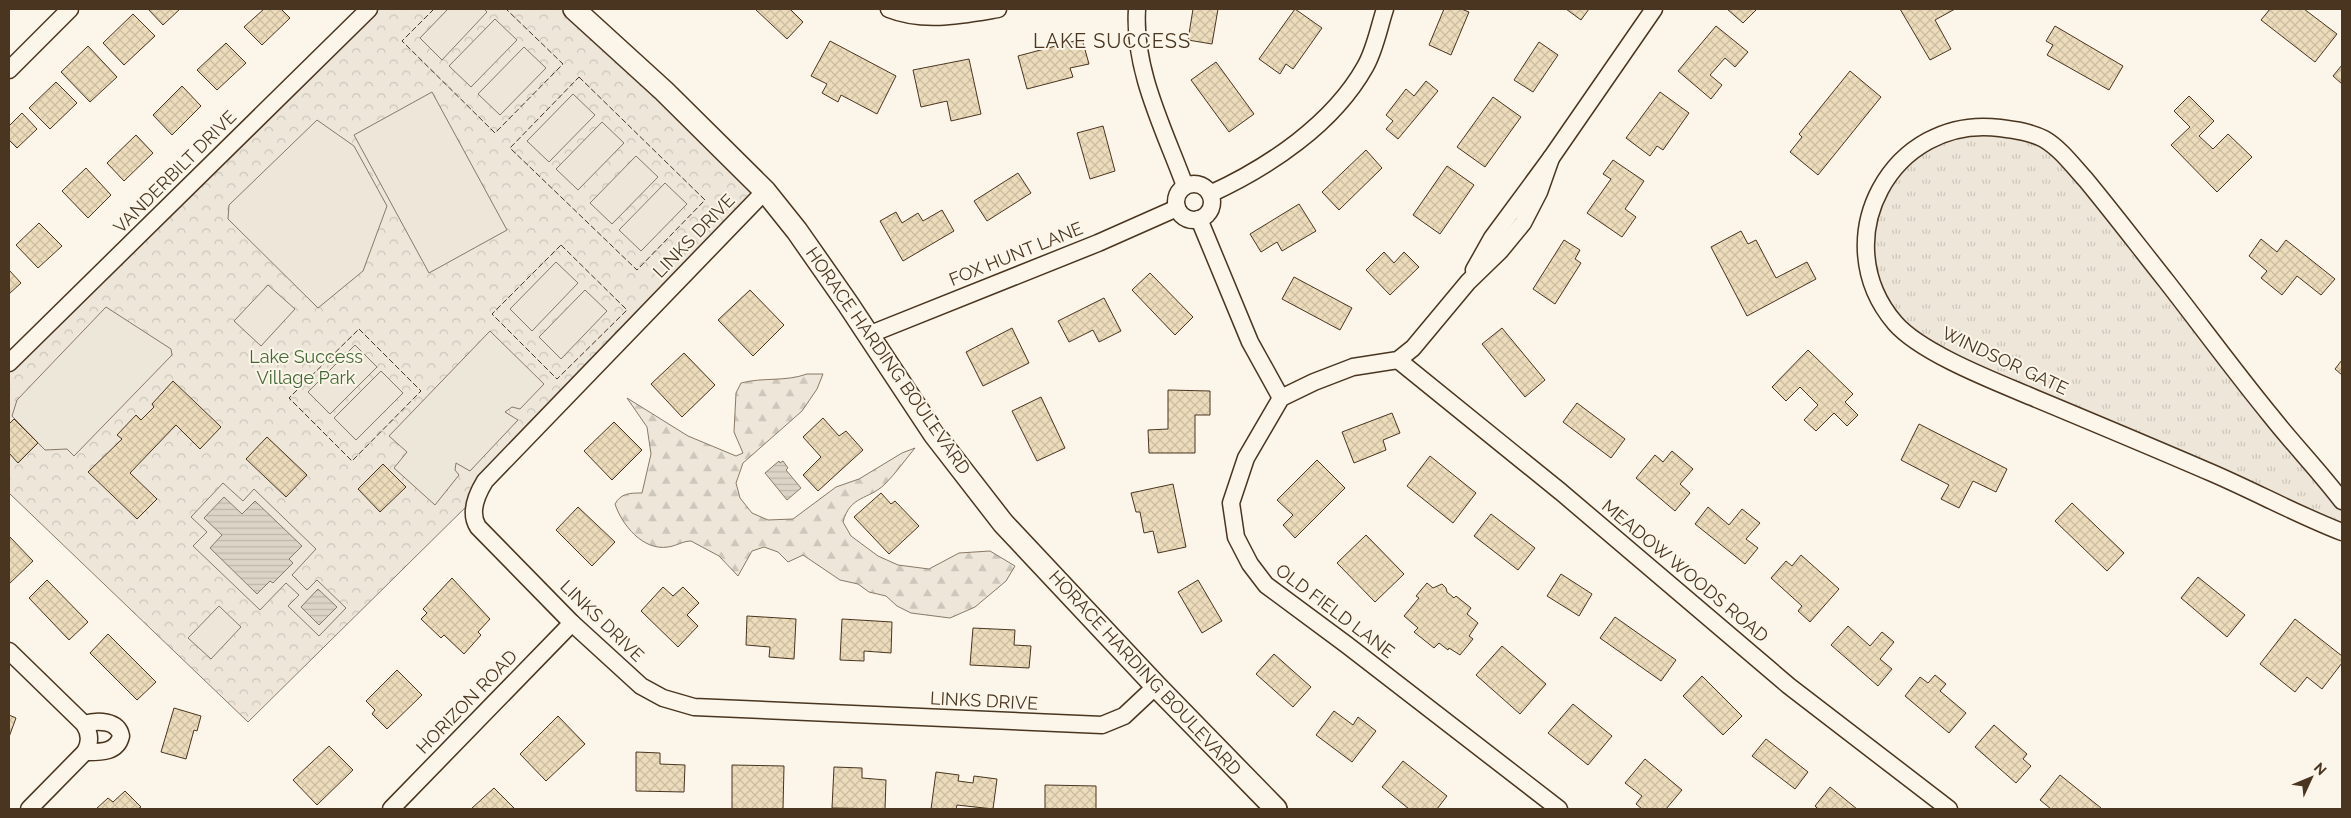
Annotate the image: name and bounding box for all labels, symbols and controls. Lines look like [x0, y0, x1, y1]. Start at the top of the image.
district label: LAKE SUCCESS [1033, 29, 1191, 53]
street label: VANDERBILT DRIVE [109, 106, 240, 237]
street label: LINKS DRIVE [648, 189, 739, 282]
street label: FOX HUNT LANE [946, 217, 1086, 290]
street label: HORACE HARDING BOULEVARD [802, 243, 975, 478]
street label: WINDSOR GATE [1939, 322, 2072, 399]
park label: Lake Success Village Park [249, 346, 363, 388]
street label: MEADOW WOODS ROAD [1598, 495, 1773, 646]
street label: OLD FIELD LANE [1272, 559, 1399, 662]
street label: HORACE HARDING BOULEVARD [1045, 566, 1246, 780]
street label: LINKS DRIVE [556, 575, 649, 666]
street label: HORIZON ROAD [412, 645, 521, 758]
street label: LINKS DRIVE [929, 687, 1039, 714]
north arrow [2286, 753, 2336, 803]
text: N [2311, 760, 2330, 778]

